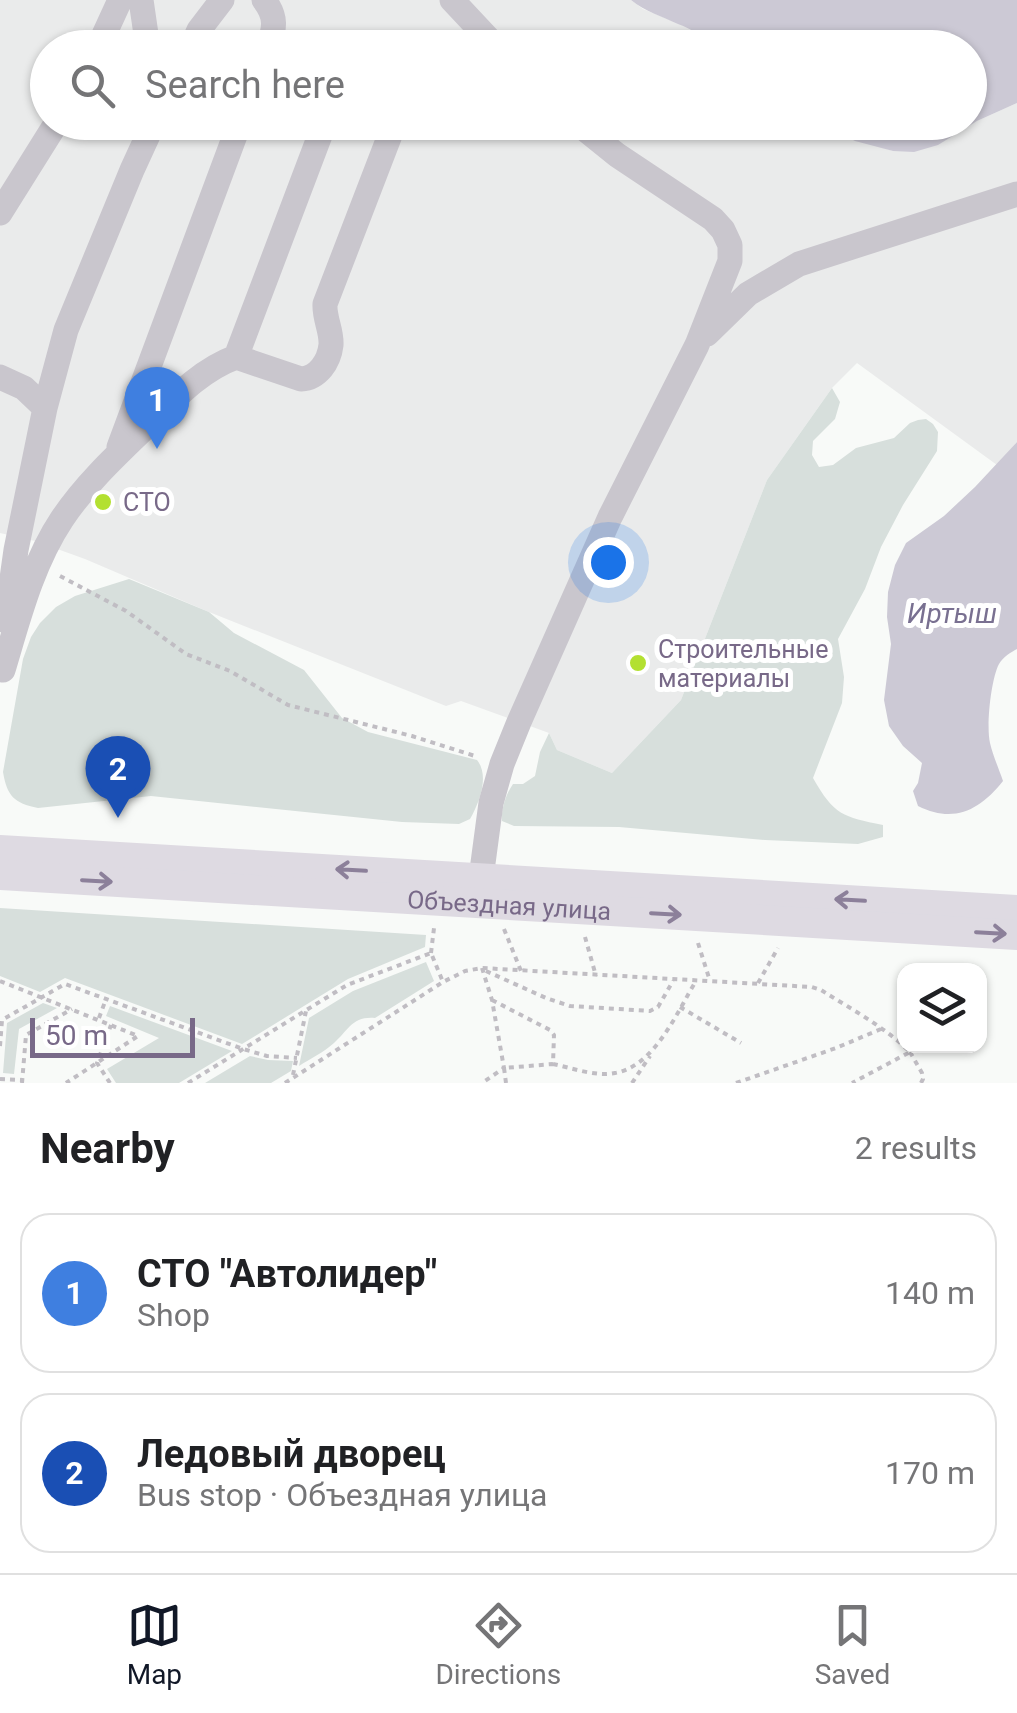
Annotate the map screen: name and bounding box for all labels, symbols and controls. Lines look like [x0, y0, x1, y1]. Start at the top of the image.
search box [30, 30, 987, 140]
icon: search [65, 58, 120, 113]
text: Search here [145, 63, 345, 107]
pin: 1 [124, 366, 190, 449]
place label: СТО [123, 488, 171, 517]
marker: СТО [92, 491, 114, 513]
your location [583, 537, 634, 588]
water label: Иртыш [907, 597, 997, 630]
place label: Строительные материалы [658, 635, 828, 693]
marker: Строительные материалы [627, 652, 649, 674]
pin: 2 [86, 736, 150, 818]
one-way arrow [335, 860, 367, 879]
one-way arrow [81, 872, 113, 891]
street label: Объездная улица [406, 885, 612, 926]
one-way arrow [834, 890, 866, 909]
one-way arrow [650, 905, 682, 924]
one-way arrow [974, 924, 1006, 943]
map controls [897, 963, 987, 1053]
button: layers [897, 963, 987, 1053]
scale bar [30, 1013, 195, 1058]
text: 50 m [45, 1019, 108, 1052]
text: Nearby [40, 1124, 175, 1173]
text: 2 results [855, 1129, 977, 1167]
text: СТО "Автолидер" [137, 1252, 437, 1296]
text: 1 [65, 1274, 84, 1312]
text: 140 m [885, 1274, 975, 1312]
text: Shop [137, 1296, 210, 1334]
text: Ледовый дворец [137, 1432, 446, 1476]
text: 2 [65, 1454, 84, 1492]
text: 170 m [885, 1454, 975, 1492]
text: Bus stop · Объездная улица [137, 1476, 547, 1514]
tab: Map [127, 1598, 182, 1691]
tab: Directions [435, 1598, 561, 1691]
tab: Saved [815, 1598, 890, 1691]

